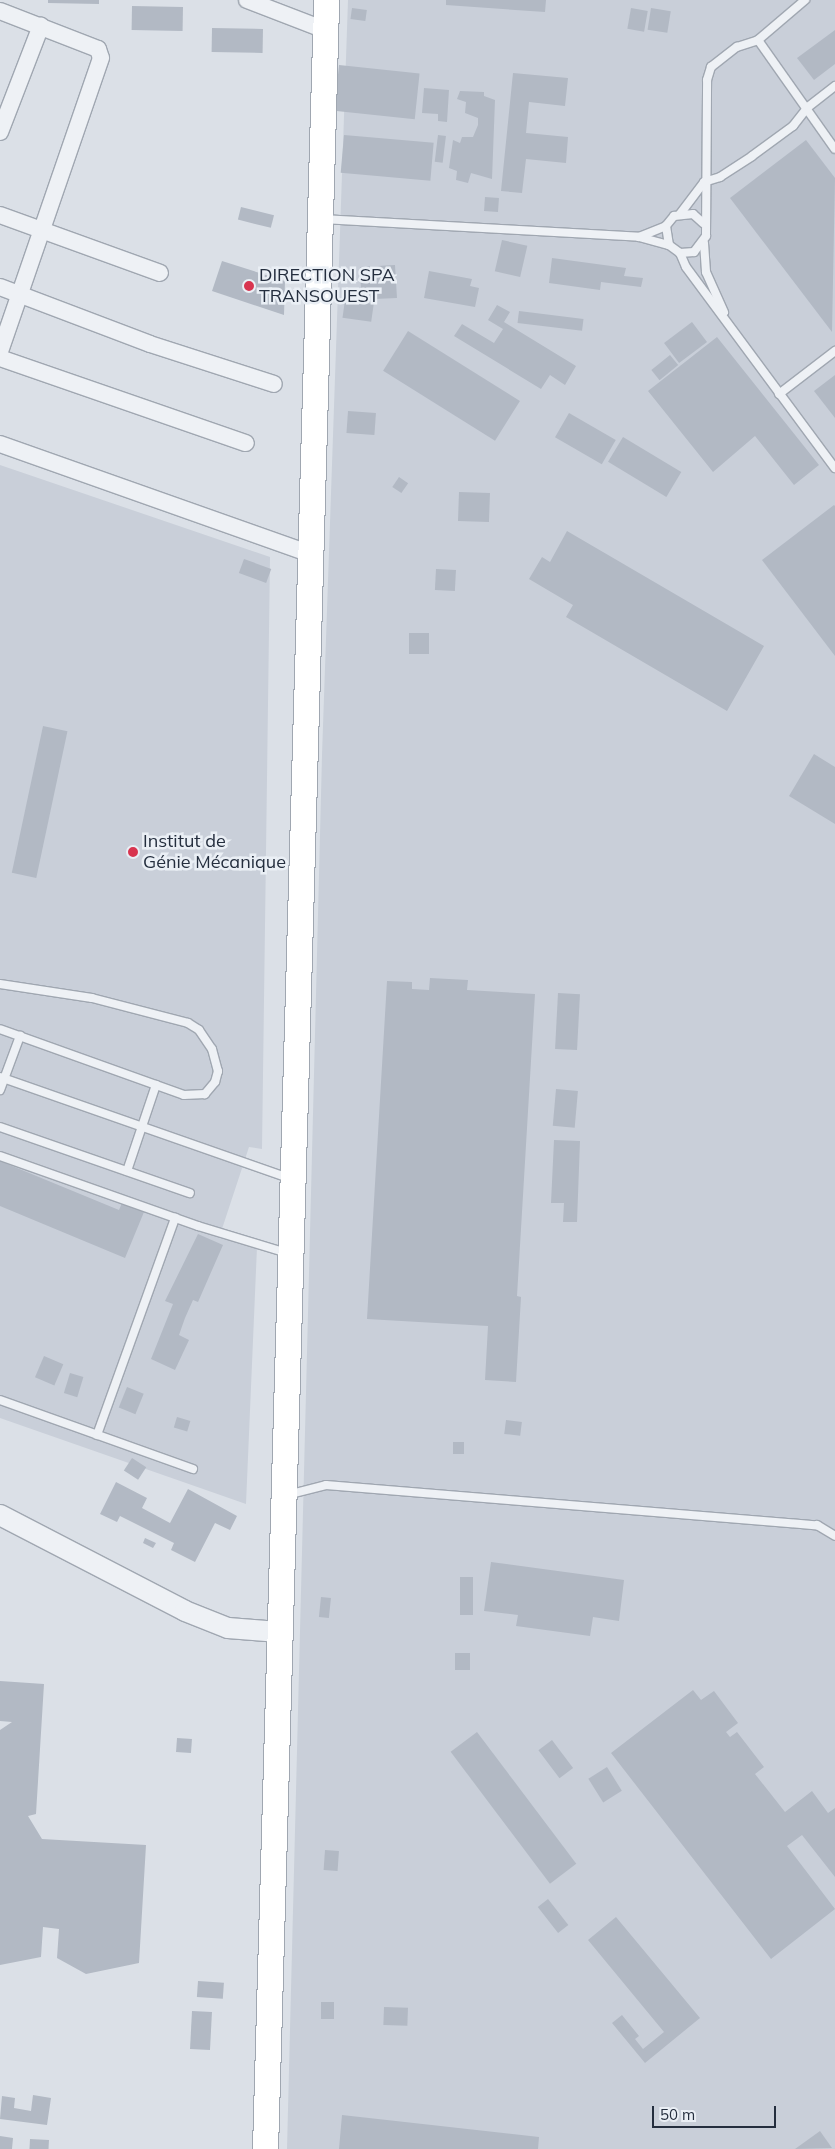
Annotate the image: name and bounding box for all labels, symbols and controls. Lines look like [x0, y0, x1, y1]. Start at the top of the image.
place label: DIRECTION SPA TRANSOUEST [259, 265, 395, 308]
marker: DIRECTION SPA TRANSOUEST [243, 280, 255, 292]
place label: Institut de Génie Mécanique [143, 831, 286, 874]
marker: Institut de Génie Mécanique [127, 846, 139, 858]
scale bar [655, 2096, 779, 2128]
text: 50 m [660, 2105, 695, 2124]

